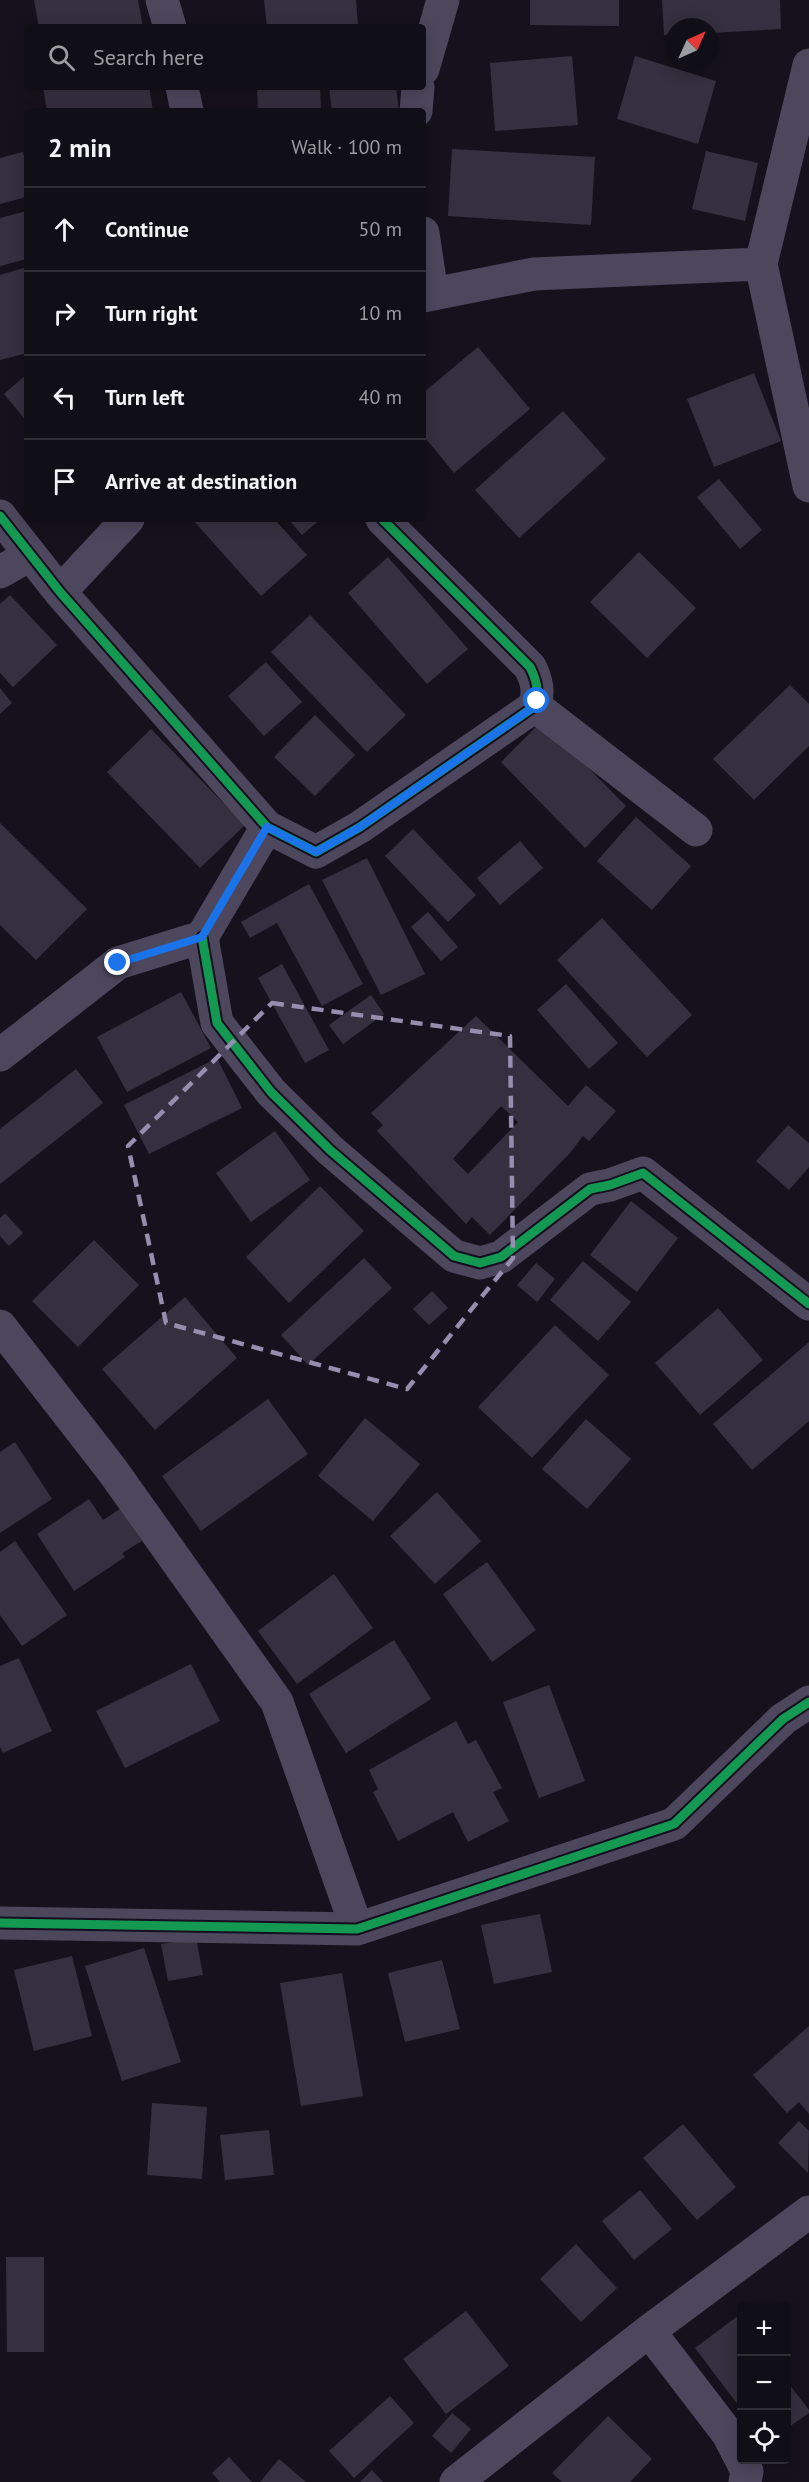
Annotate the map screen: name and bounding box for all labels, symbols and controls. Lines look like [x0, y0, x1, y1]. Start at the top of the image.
north arrow [665, 18, 719, 72]
search box [24, 24, 426, 90]
icon: search [45, 41, 78, 74]
text: Search here [93, 43, 204, 71]
text: 2 min [48, 131, 111, 164]
text: Walk · 100 m [291, 134, 402, 160]
icon: ahead [48, 213, 81, 246]
text: Continue [105, 215, 189, 243]
text: 50 m [359, 216, 402, 242]
icon: right [48, 297, 81, 330]
text: Turn right [105, 299, 197, 327]
text: 10 m [359, 300, 402, 326]
icon: left [48, 381, 81, 414]
text: Turn left [105, 383, 185, 411]
text: 40 m [359, 384, 402, 410]
icon: arrive [48, 465, 81, 498]
text: Arrive at destination [105, 467, 297, 495]
route start [523, 687, 549, 713]
route end [104, 949, 130, 975]
map controls [737, 2302, 791, 2464]
button: + [737, 2302, 791, 2356]
button: − [737, 2356, 791, 2410]
button: locate [737, 2410, 791, 2464]

